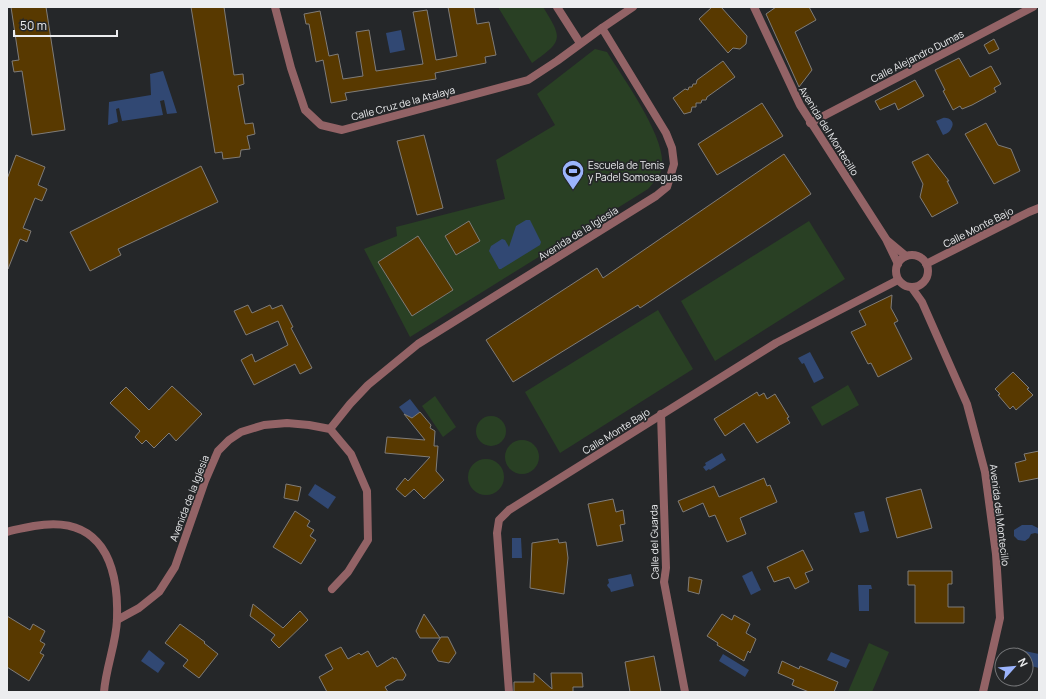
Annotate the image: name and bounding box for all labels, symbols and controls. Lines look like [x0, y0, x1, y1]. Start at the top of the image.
scale bar [14, 12, 117, 38]
text: 50 m [20, 17, 47, 34]
street label: Calle Alejandro Dumas [868, 26, 966, 86]
street label: Calle Cruz de la Atalaya [350, 82, 456, 124]
street label: Avenida del Montecillo [796, 84, 862, 178]
sports icon: Escuela de Tenis y Padel Somosaguas [560, 158, 586, 191]
place label: Escuela de Tenis y Padel Somosaguas [588, 158, 683, 184]
street label: Avenida de la Iglesia [535, 203, 621, 263]
street label: Calle Monte Bajo [940, 203, 1016, 251]
street label: Calle Monte Bajo [580, 405, 653, 457]
street label: Avenida de la Iglesia [166, 453, 212, 543]
street label: Avenida del Montecillo [987, 463, 1013, 567]
street label: Calle del Guarda [646, 504, 662, 580]
north arrow [994, 647, 1034, 687]
text: N [1015, 655, 1032, 669]

